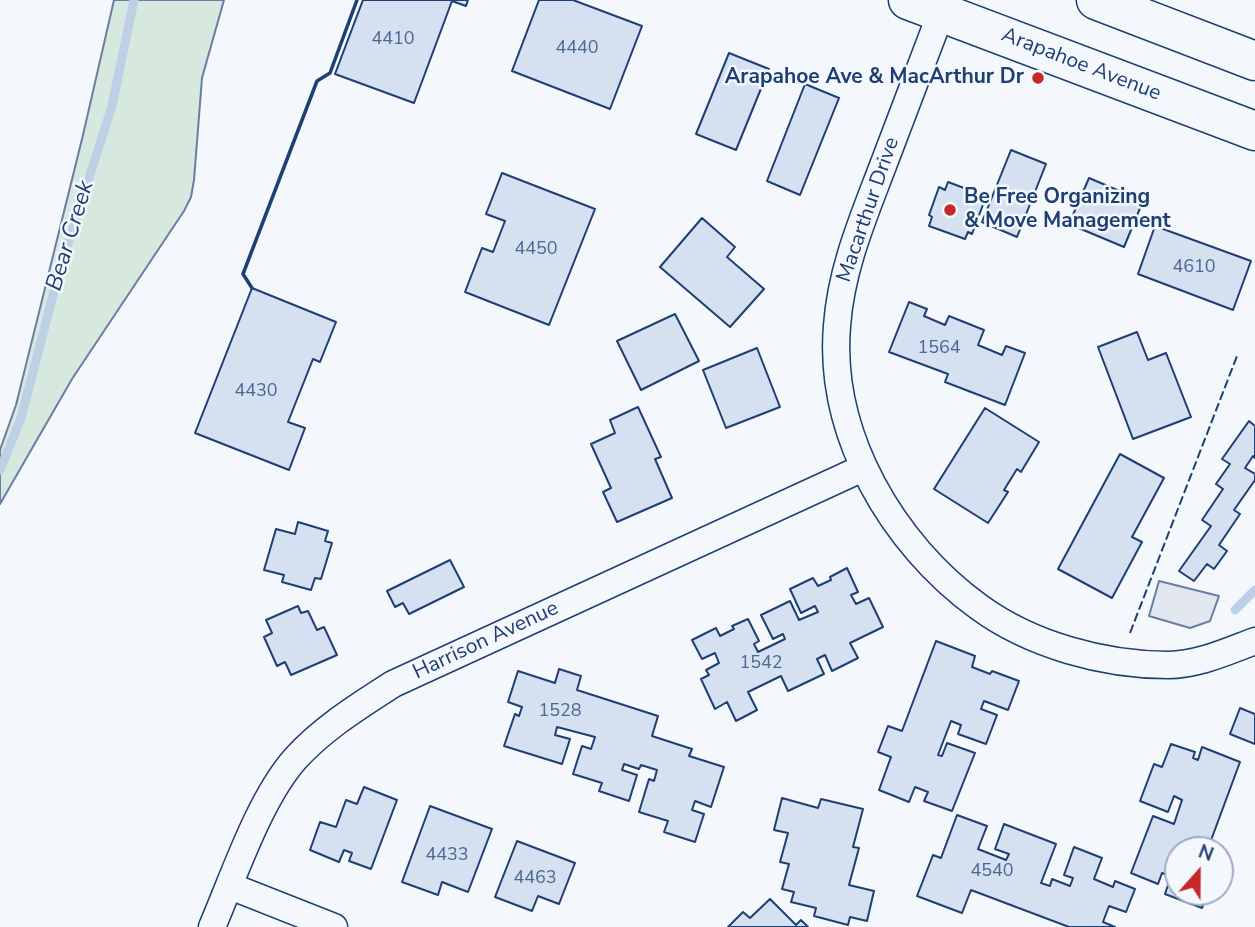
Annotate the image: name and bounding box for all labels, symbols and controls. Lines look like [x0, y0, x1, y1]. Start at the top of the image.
street label: Arapahoe Avenue [998, 23, 1164, 107]
house number: 4410 [371, 29, 415, 51]
house number: 4440 [555, 38, 599, 60]
place label: Arapahoe Ave & MacArthur Dr [725, 65, 1024, 91]
marker: Arapahoe Ave & MacArthur Dr [1030, 70, 1046, 86]
street label: Macarthur Drive [832, 134, 906, 286]
water label: Bear Creek [41, 178, 101, 294]
place label: Be Free Organizing & Move Management [964, 185, 1171, 235]
marker: Be Free Organizing & Move Management [942, 202, 958, 218]
house number: 4450 [514, 239, 558, 261]
house number: 4610 [1172, 257, 1216, 279]
house number: 1564 [917, 338, 961, 360]
house number: 4430 [234, 381, 278, 403]
street label: Harrison Avenue [409, 596, 563, 686]
house number: 1542 [739, 653, 783, 675]
house number: 1528 [538, 701, 582, 723]
north arrow [1164, 836, 1234, 906]
text: N [1195, 839, 1217, 868]
house number: 4433 [425, 845, 469, 867]
house number: 4540 [970, 861, 1014, 883]
house number: 4463 [513, 868, 557, 890]

